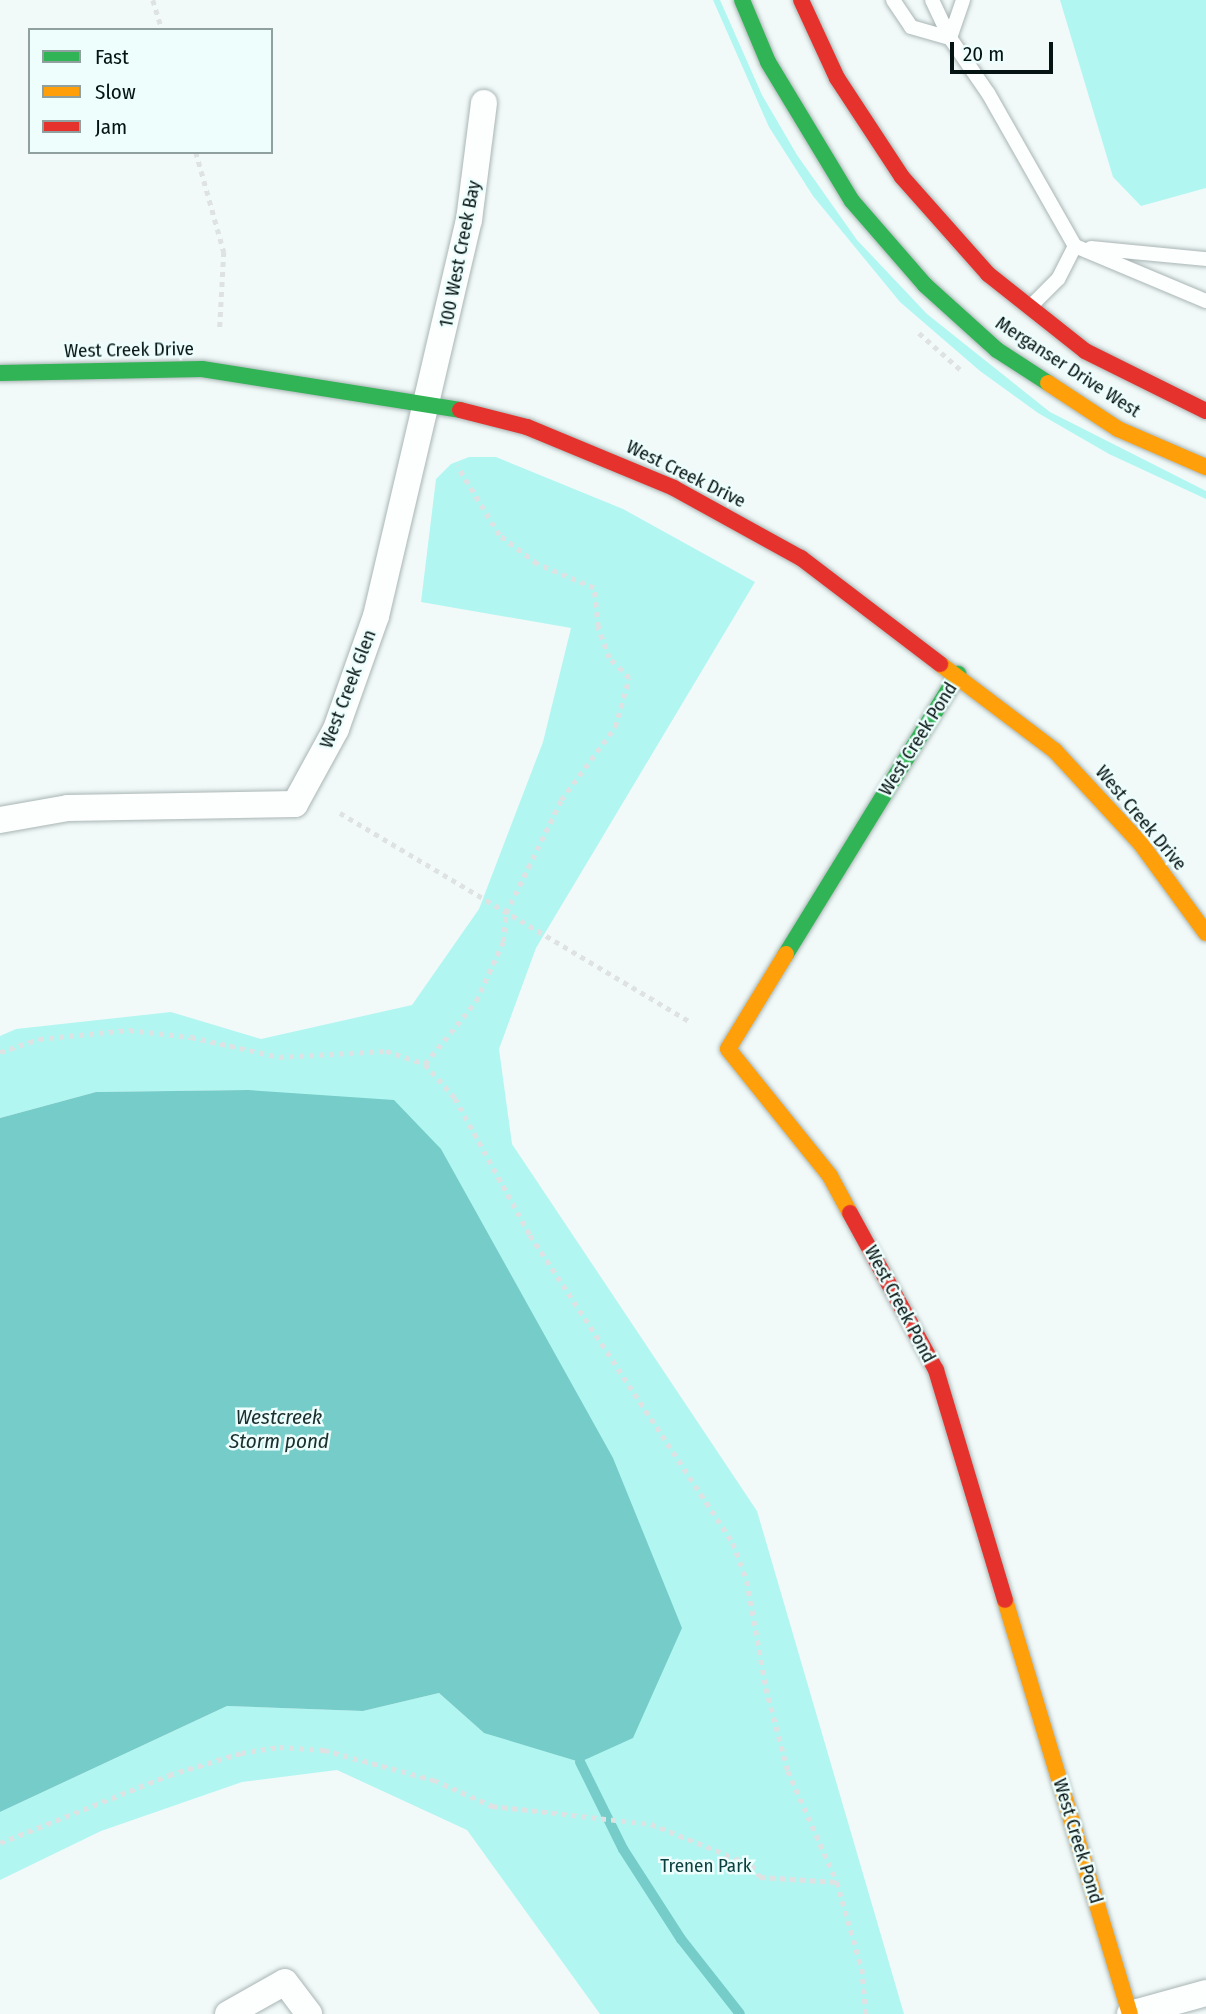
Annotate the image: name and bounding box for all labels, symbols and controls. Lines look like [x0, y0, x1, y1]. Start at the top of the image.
legend [28, 28, 273, 154]
scale bar [954, 28, 1057, 72]
text: 20 m [963, 41, 1004, 67]
text: Fast [95, 44, 129, 70]
text: Slow [95, 79, 136, 105]
text: Jam [95, 114, 127, 140]
street label: 100 West Creek Bay [435, 179, 485, 329]
street label: Merganser Drive West [991, 312, 1145, 422]
street label: West Creek Drive [64, 337, 194, 363]
street label: West Creek Drive [623, 435, 749, 513]
street label: West Creek Glen [315, 627, 381, 751]
street label: West Creek Pond [874, 678, 962, 800]
street label: West Creek Drive [1090, 761, 1192, 875]
street label: West Creek Pond [860, 1242, 940, 1366]
water label: Westcreek Storm pond [229, 1404, 329, 1454]
street label: West Creek Pond [1048, 1776, 1108, 1906]
park label: Trenen Park [660, 1855, 752, 1877]

